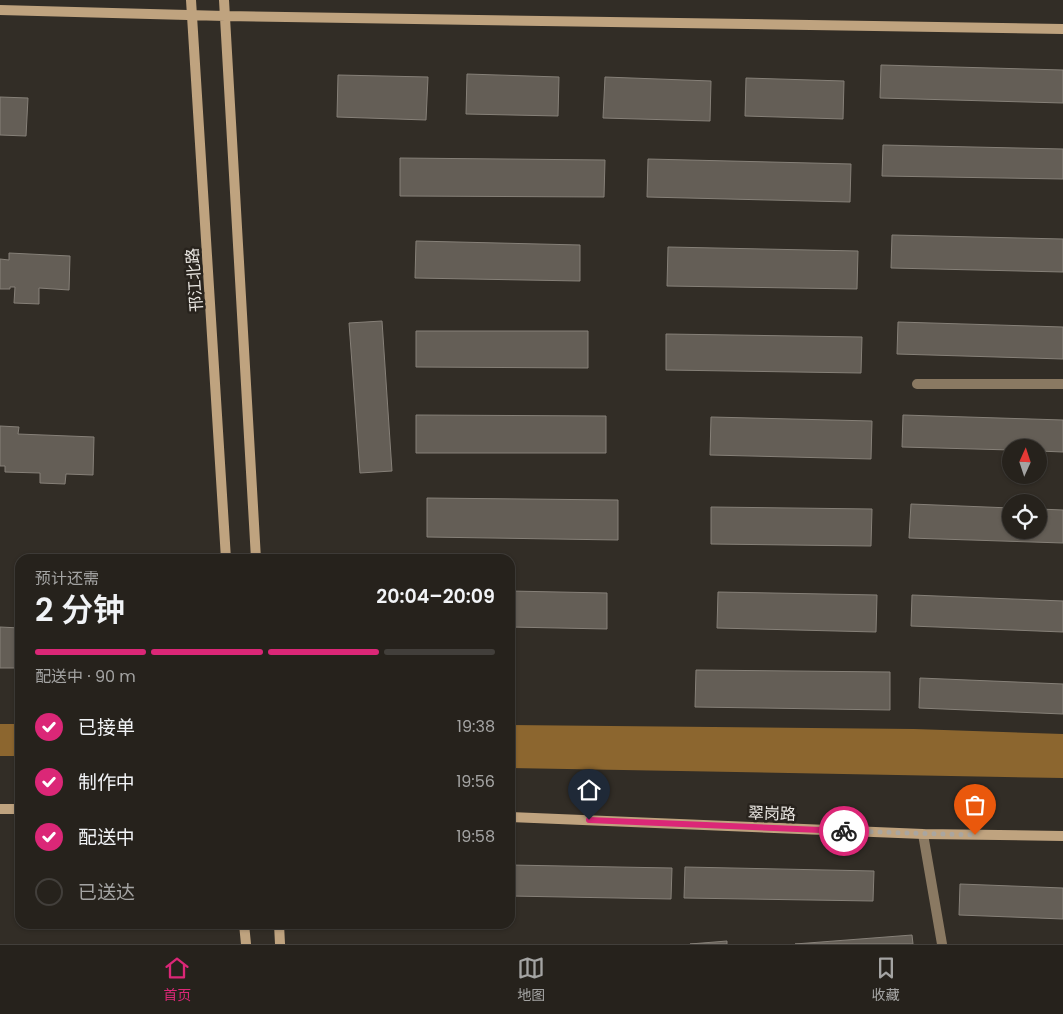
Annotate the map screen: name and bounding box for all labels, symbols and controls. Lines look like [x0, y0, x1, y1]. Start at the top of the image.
street label: 邗江北路 [181, 247, 208, 313]
north arrow [1002, 439, 1048, 484]
map controls [1002, 439, 1047, 539]
button: locate [1002, 494, 1047, 539]
text: 预计还需 [35, 567, 99, 590]
text: 20:04–20:09 [376, 583, 495, 610]
text: 2 分钟 [35, 587, 125, 632]
text: 配送中 · 90 m [35, 665, 136, 688]
icon: check [35, 713, 63, 741]
text: 已接单 [78, 714, 135, 741]
text: 19:38 [457, 715, 495, 738]
icon: check [35, 768, 63, 796]
text: 制作中 [78, 769, 135, 796]
pin [568, 769, 610, 820]
text: 19:56 [456, 770, 495, 793]
icon: home [575, 776, 603, 804]
pin [954, 784, 996, 835]
icon: bag [961, 791, 989, 819]
street label: 翠岗路 [748, 801, 796, 826]
courier [819, 806, 869, 856]
icon: bike [830, 817, 858, 845]
icon: check [35, 823, 63, 851]
text: 配送中 [78, 824, 135, 851]
text: 19:58 [456, 825, 495, 848]
text: 已送达 [78, 879, 135, 906]
tab: 首页 [163, 954, 191, 1006]
tab: 地图 [517, 954, 545, 1006]
tab: 收藏 [872, 954, 900, 1006]

